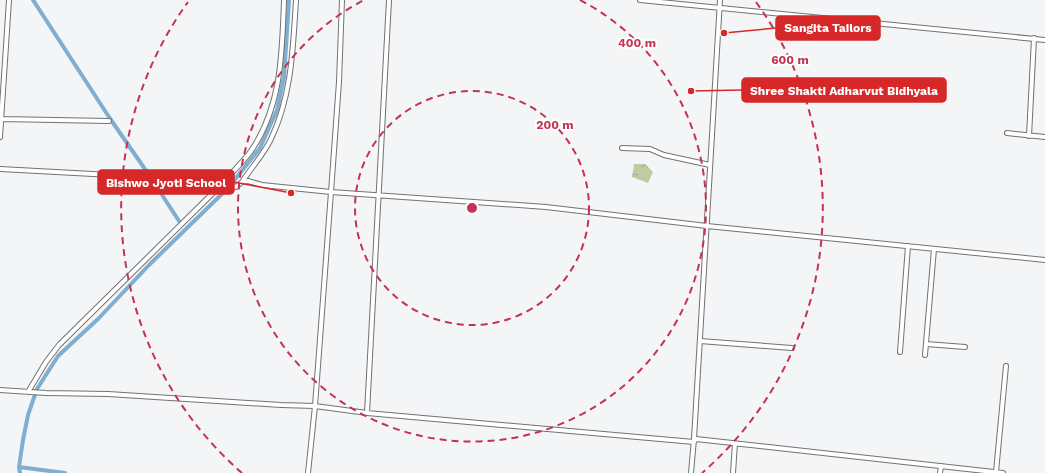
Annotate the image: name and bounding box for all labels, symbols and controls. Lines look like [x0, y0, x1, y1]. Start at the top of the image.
callout: Sangita Tailors [776, 16, 880, 40]
text: Sangita Tailors [784, 21, 872, 35]
text: 400 m [618, 36, 656, 50]
text: 600 m [771, 53, 809, 67]
callout: Shree Shakti Adharvut Bidhyala [742, 78, 946, 102]
text: Shree Shakti Adharvut Bidhyala [750, 84, 938, 98]
text: 200 m [536, 118, 574, 132]
callout: Bishwo Jyoti School [98, 170, 234, 194]
text: Bishwo Jyoti School [106, 176, 226, 190]
centre of rings [465, 201, 479, 215]

